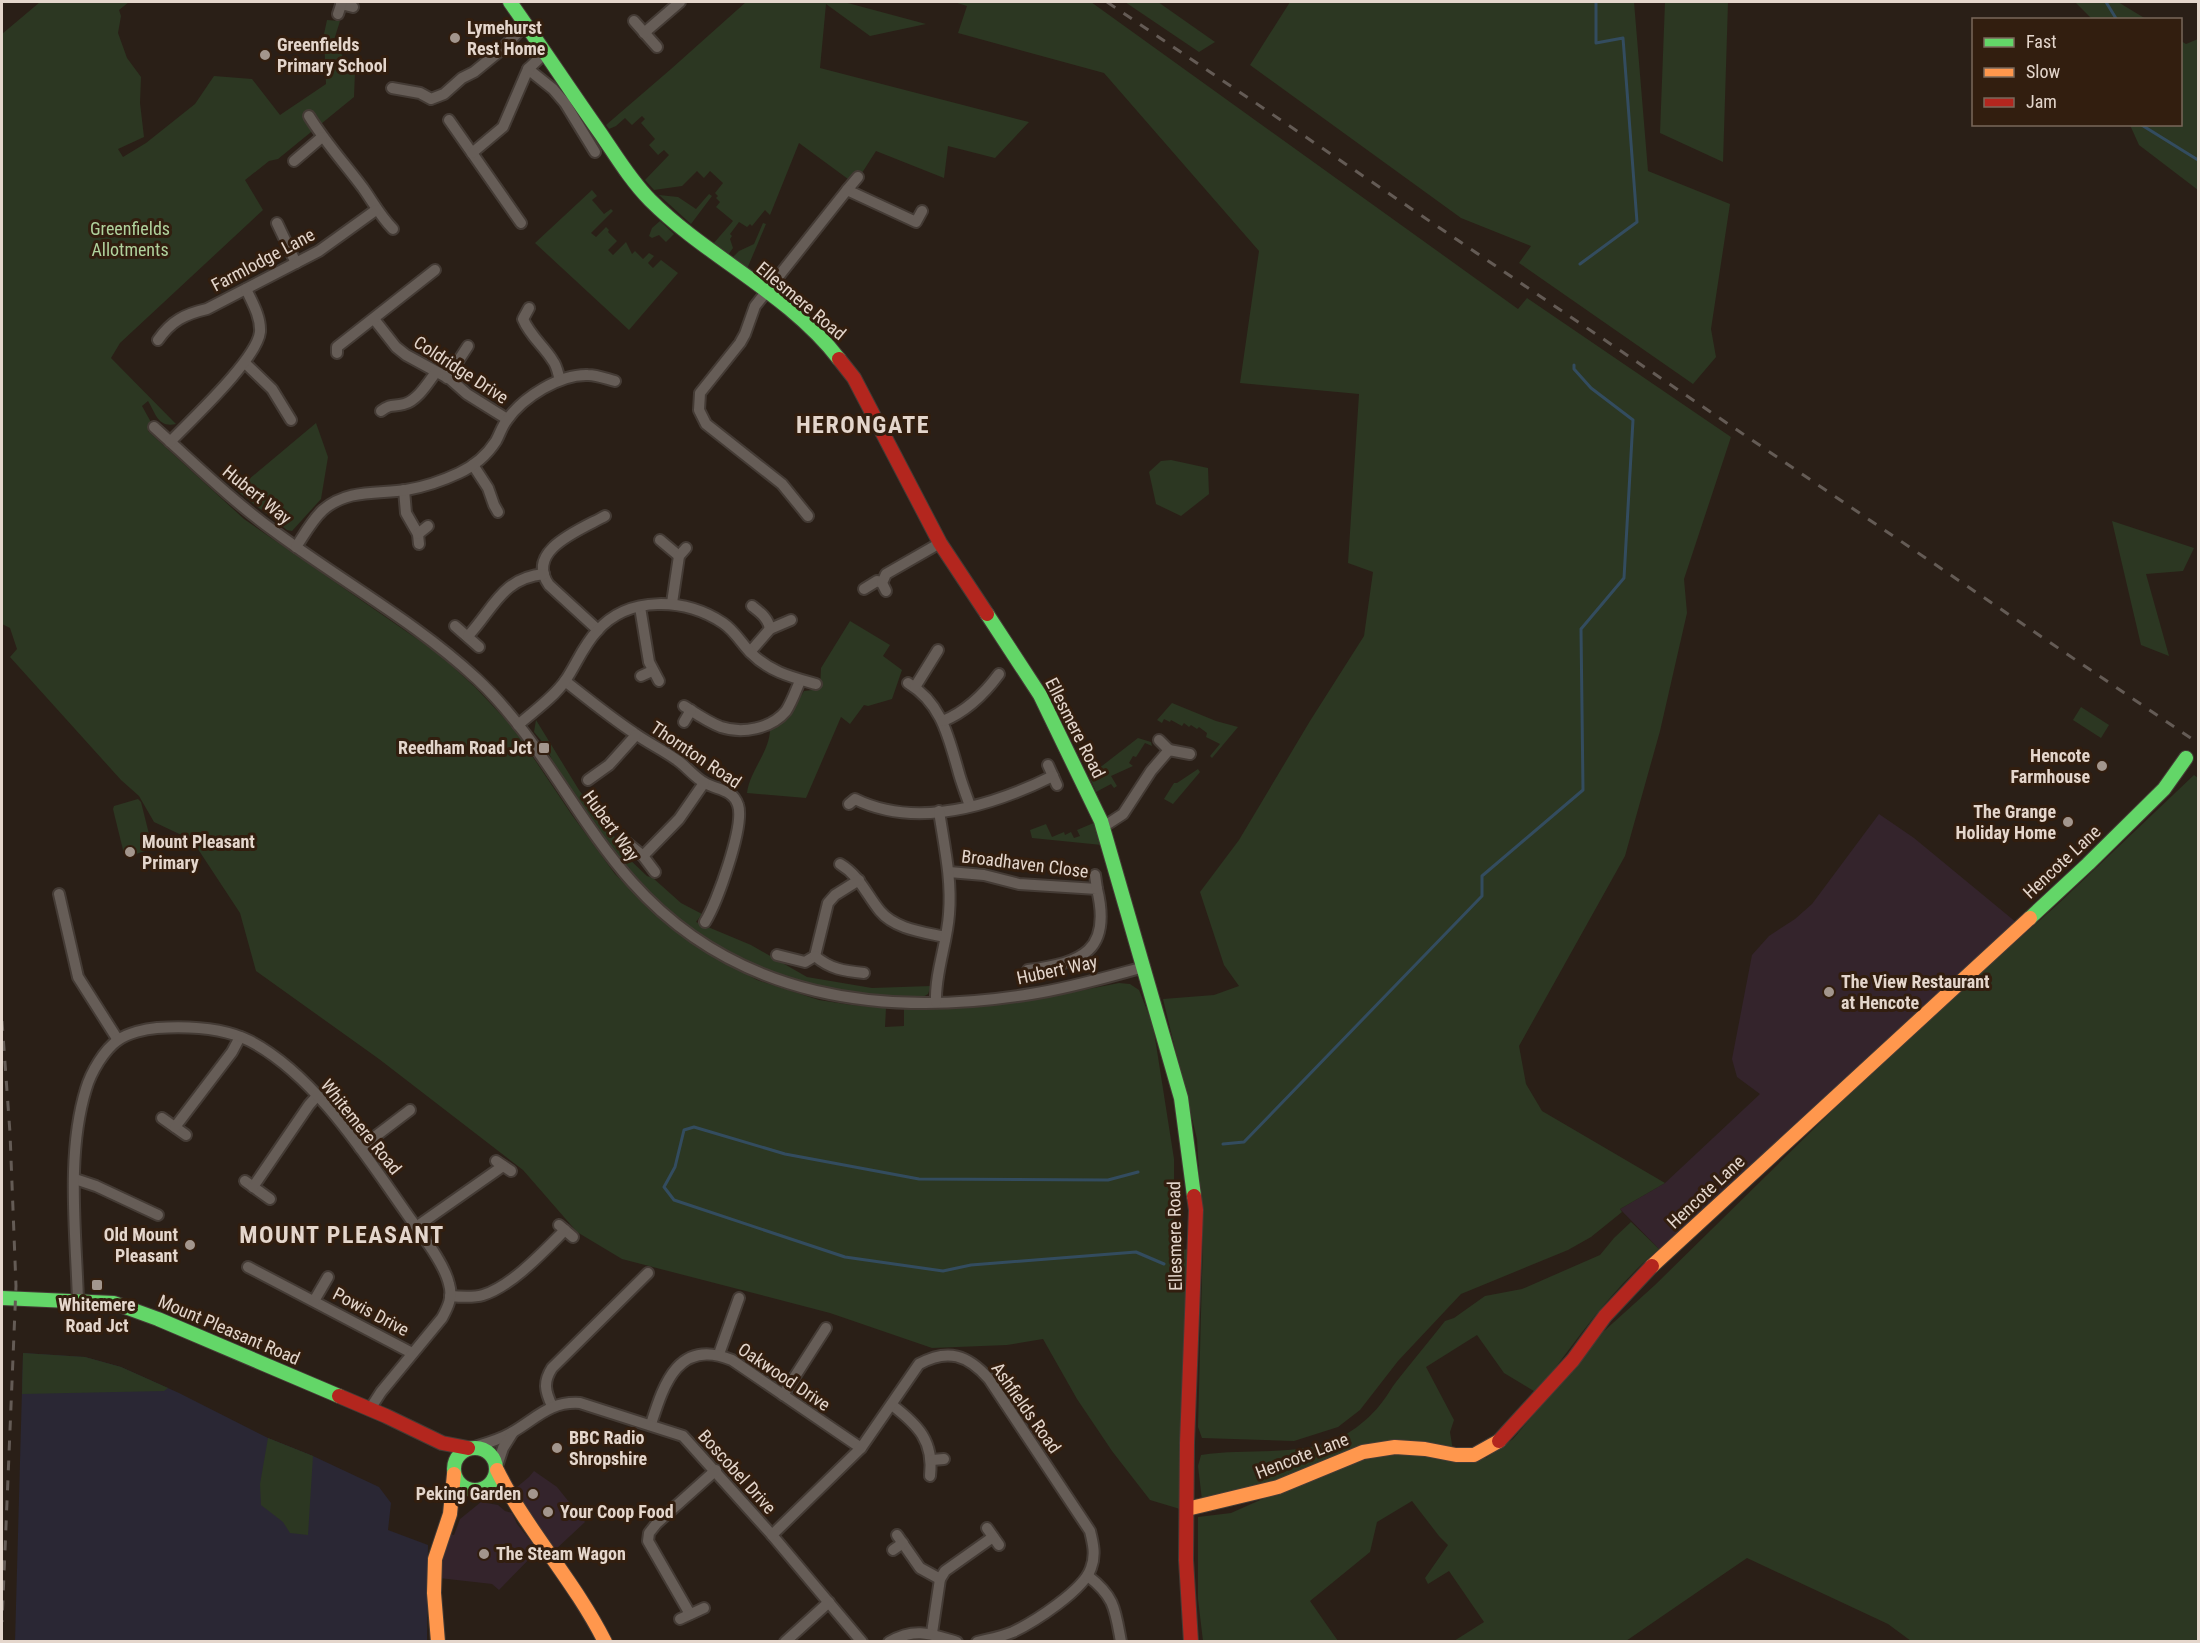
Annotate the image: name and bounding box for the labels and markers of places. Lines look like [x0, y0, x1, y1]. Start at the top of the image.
place label: Lymehurst Rest Home [467, 17, 546, 59]
marker: Lymehurst Rest Home [448, 31, 462, 45]
place label: Greenfields Primary School [277, 34, 387, 76]
marker: Greenfields Primary School [258, 48, 272, 62]
place label: Reedham Road Jct [398, 737, 532, 758]
marker: Reedham Road Jct [537, 741, 551, 755]
place label: Hencote Farmhouse [2010, 745, 2090, 787]
marker: Hencote Farmhouse [2095, 759, 2109, 773]
place label: The Grange Holiday Home [1956, 801, 2056, 843]
marker: The Grange Holiday Home [2061, 815, 2075, 829]
place label: Mount Pleasant Primary [142, 831, 255, 873]
marker: Mount Pleasant Primary [123, 845, 137, 859]
place label: The View Restaurant at Hencote [1841, 971, 1990, 1013]
marker: The View Restaurant at Hencote [1822, 985, 1836, 999]
place label: Old Mount Pleasant [104, 1224, 178, 1266]
marker: Old Mount Pleasant [183, 1238, 197, 1252]
marker: Whitemere Road Jct [90, 1278, 104, 1292]
place label: Whitemere Road Jct [58, 1294, 136, 1336]
place label: BBC Radio Shropshire [569, 1427, 647, 1469]
marker: BBC Radio Shropshire [550, 1441, 564, 1455]
place label: Peking Garden [416, 1483, 521, 1504]
marker: Peking Garden [526, 1487, 540, 1501]
place label: Your Coop Food [560, 1501, 674, 1522]
marker: Your Coop Food [541, 1505, 555, 1519]
place label: The Steam Wagon [496, 1543, 626, 1564]
marker: The Steam Wagon [477, 1547, 491, 1561]

